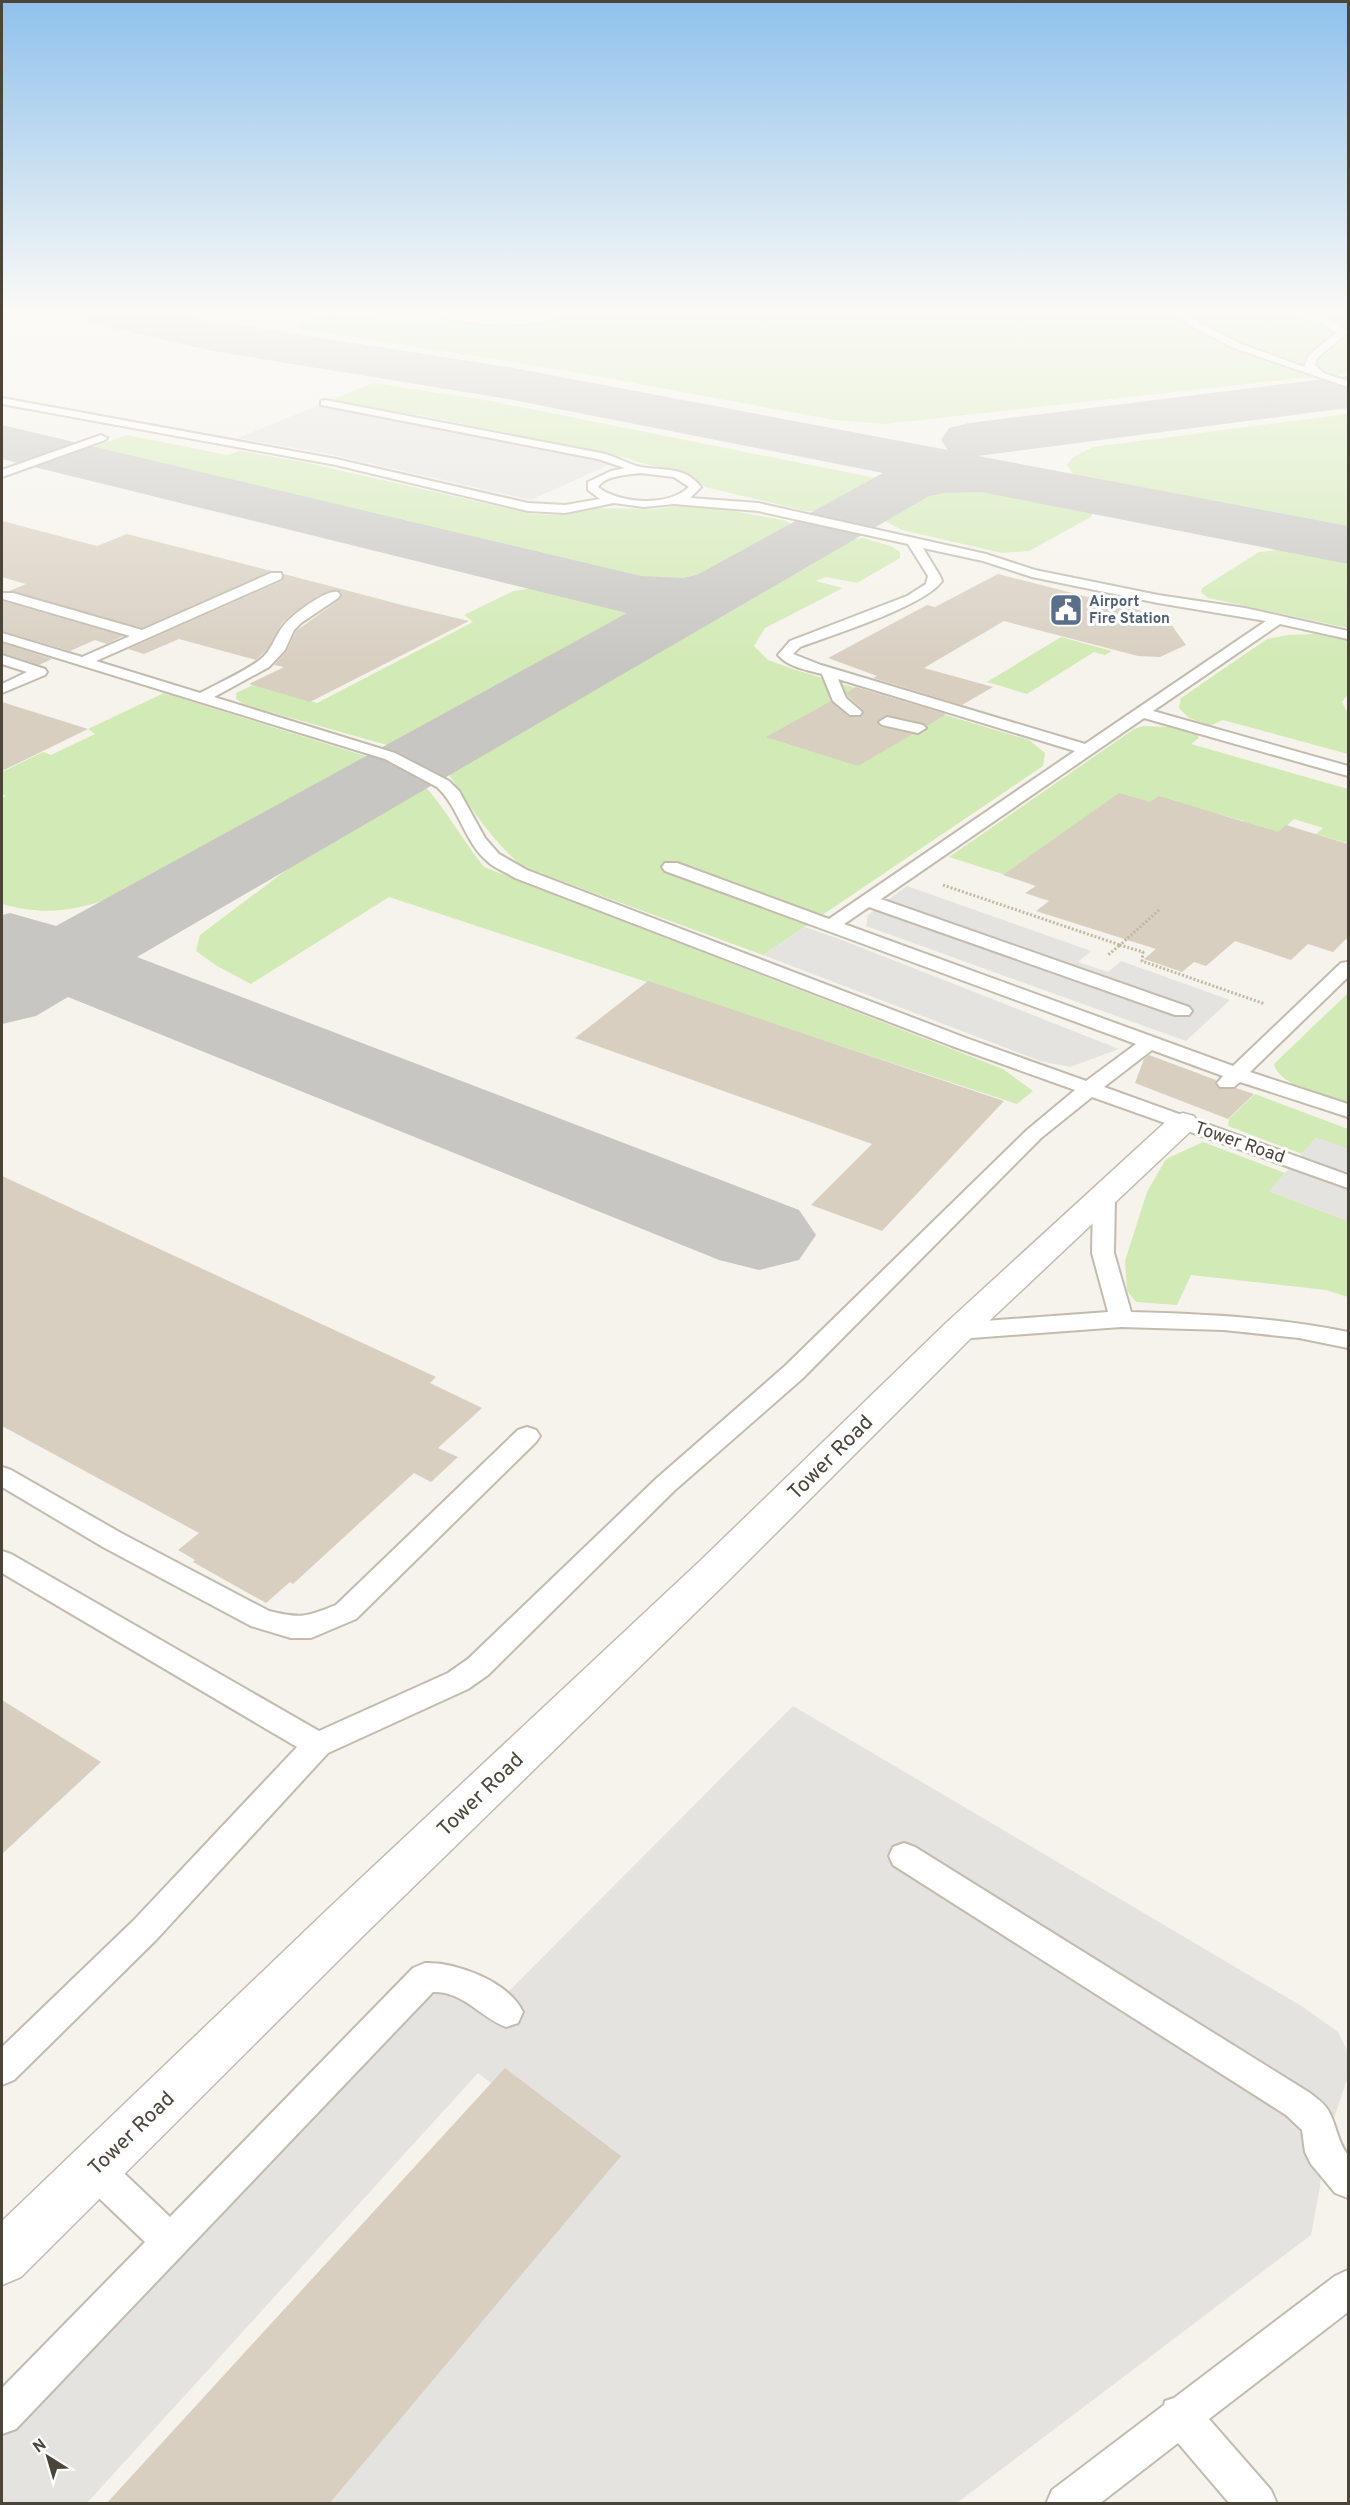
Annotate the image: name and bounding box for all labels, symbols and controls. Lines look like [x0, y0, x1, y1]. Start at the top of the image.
public building icon: Airport Fire Station [1048, 592, 1084, 628]
place label: Airport Fire Station [1089, 593, 1170, 629]
street label: Tower Road [1191, 1117, 1288, 1170]
street label: Tower Road [783, 1410, 879, 1506]
street label: Tower Road [432, 1747, 530, 1843]
street label: Tower Road [83, 2086, 181, 2182]
north arrow [18, 2427, 78, 2487]
text: N [30, 2435, 51, 2458]

